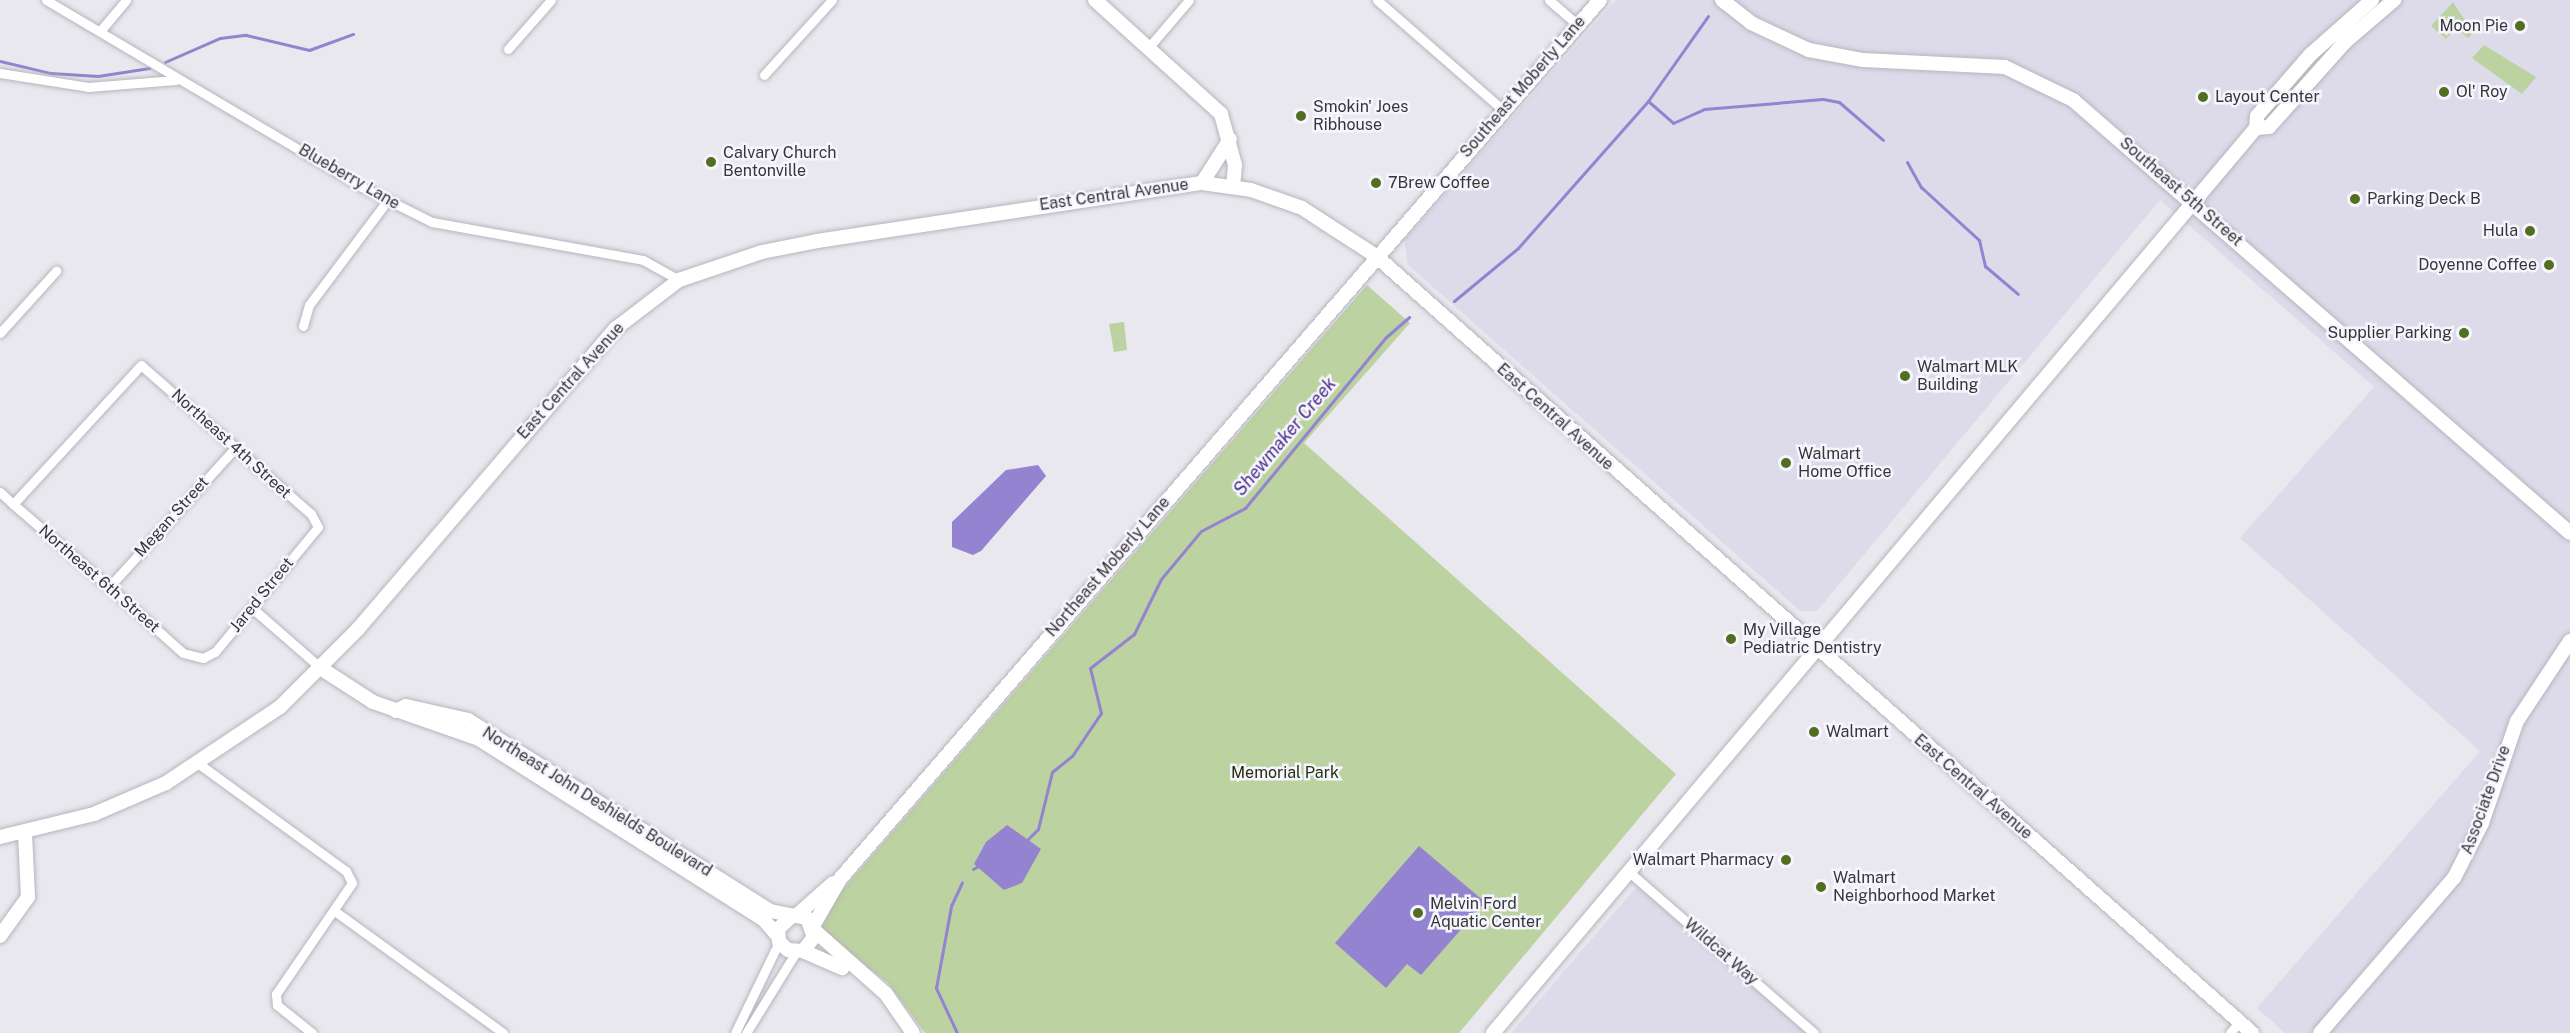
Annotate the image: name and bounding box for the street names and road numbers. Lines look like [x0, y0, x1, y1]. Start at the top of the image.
street label: Southeast Moberly Lane [1456, 12, 1590, 162]
street label: Southeast 5th Street [2116, 133, 2246, 251]
street label: Blueberry Lane [295, 140, 403, 214]
street label: East Central Avenue [1038, 175, 1190, 215]
street label: East Central Avenue [514, 319, 628, 443]
street label: East Central Avenue [1493, 360, 1617, 474]
street label: Northeast 4th Street [167, 385, 295, 503]
street label: Megan Street [131, 473, 213, 561]
street label: Northeast Moberly Lane [1042, 493, 1174, 641]
street label: Northeast 6th Street [34, 521, 164, 637]
street label: Jared Street [226, 554, 298, 636]
street label: Northeast John Deshields Boulevard [479, 723, 715, 881]
street label: East Central Avenue [1910, 730, 2036, 844]
street label: Associate Drive [2457, 743, 2515, 857]
street label: Wildcat Way [1680, 915, 1762, 989]

